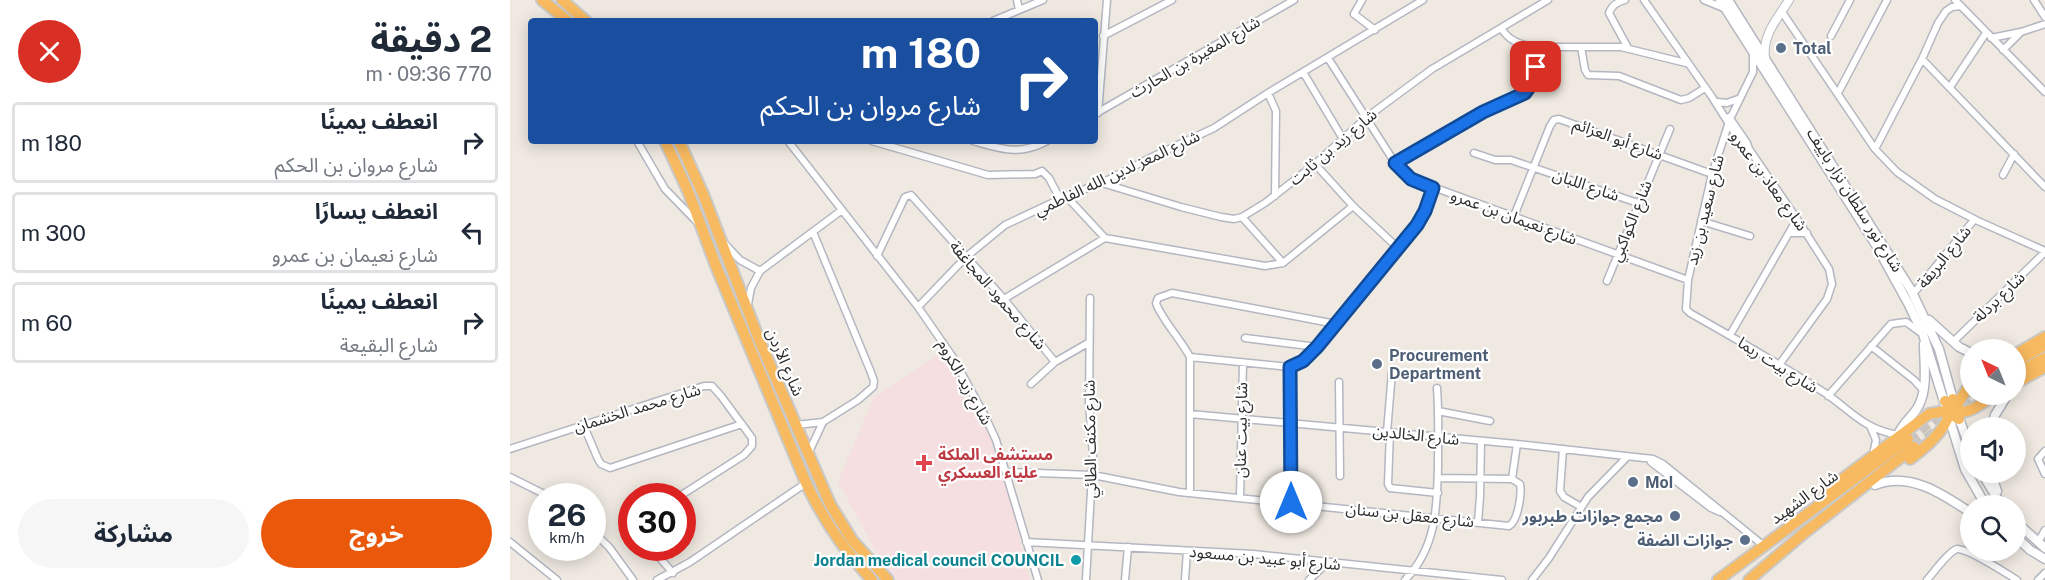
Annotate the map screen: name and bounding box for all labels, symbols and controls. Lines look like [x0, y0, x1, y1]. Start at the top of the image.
street label: شارع المغيرة بن الحارث [1127, 12, 1265, 105]
text: 2 دقيقة [370, 18, 492, 60]
button: close [18, 20, 81, 83]
text: 180 m [861, 28, 981, 77]
place label: Total [1793, 39, 1832, 58]
pin [1510, 41, 1561, 92]
marker: Total [1774, 41, 1788, 55]
icon: right [1002, 42, 1080, 120]
icon: arrive [1519, 50, 1552, 83]
text: 770 m · 09:36 [365, 62, 492, 86]
text: شارع مروان بن الحكم [760, 89, 981, 121]
street label: شارع زيد بن ثابت [1285, 105, 1383, 192]
text: انعطف يمينًا [321, 108, 438, 134]
street label: شارع أبو العزائم [1570, 114, 1665, 167]
street label: شارع نور سلطان نزار باييف [1800, 125, 1907, 277]
icon: right [456, 126, 489, 159]
street label: شارع المعز لدين الله الفاطمي [1031, 126, 1204, 223]
street label: شارع معاذ بن عمرو [1724, 127, 1812, 236]
text: 180 m [21, 130, 82, 156]
text: شارع مروان بن الحكم [275, 153, 438, 177]
street label: شارع سعيد بن زيد [1682, 153, 1731, 268]
street label: شارع اللبان [1549, 165, 1622, 208]
street label: شارع الكواكبي [1606, 177, 1659, 266]
street label: شارع نعيمان بن عمرو [1447, 185, 1580, 252]
text: انعطف يسارًا [315, 198, 438, 224]
icon: left [456, 216, 489, 249]
text: 300 m [21, 220, 86, 246]
street label: شارع البريقة [1913, 222, 1977, 294]
street label: شارع محمود المجاغفة [943, 237, 1050, 355]
text: شارع نعيمان بن عمرو [272, 243, 438, 267]
street label: شارع بردلة [1969, 268, 2031, 329]
text: انعطف يمينًا [321, 288, 438, 314]
icon: right [456, 306, 489, 339]
text: 60 m [21, 310, 72, 336]
street label: شارع الأردن [759, 325, 808, 400]
text: شارع البقيعة [340, 333, 438, 357]
street label: شارع بيت ريما [1733, 333, 1822, 400]
street label: شارع زيد الكروم [931, 336, 996, 430]
north arrow [1960, 339, 2026, 405]
map controls [1960, 339, 2026, 561]
place label: Procurement Department [1389, 346, 1489, 383]
marker: Procurement Department [1370, 357, 1384, 371]
street label: شارع مكنف الطائي [1079, 379, 1104, 498]
street label: شارع محمد الخشمان [571, 380, 704, 439]
street label: شارع بيت عنان [1231, 382, 1254, 478]
button: sound [1960, 417, 2026, 483]
street label: شارع الخالدين [1371, 421, 1460, 452]
place label: مستشفى الملكة علياء العسكري [938, 445, 1053, 485]
marker: مستشفى الملكة علياء العسكري [915, 454, 933, 472]
street label: شارع الشهيد [1766, 466, 1843, 530]
position arrow [1259, 470, 1323, 534]
place label: MoI [1645, 473, 1673, 492]
marker: MoI [1626, 475, 1640, 489]
speed limit sign: 30 [618, 483, 696, 561]
button: search [1960, 495, 2026, 561]
text: 26 [548, 497, 586, 533]
button: مشاركة [18, 499, 249, 568]
button: خروج [261, 499, 492, 568]
street label: شارع معقل بن سنان [1345, 499, 1475, 534]
place label: مجمع جوازات طبربور [1522, 507, 1663, 529]
marker: مجمع جوازات طبربور [1668, 509, 1682, 523]
text: km/h [549, 529, 585, 546]
place label: جوازات الضفة [1637, 531, 1733, 550]
marker: جوازات الضفة [1738, 533, 1752, 547]
street label: شارع أبو عبيد بن مسعود [1188, 542, 1341, 577]
place label: Jordan medical council COUNCIL [814, 551, 1064, 570]
marker: Jordan medical council COUNCIL [1069, 553, 1083, 567]

